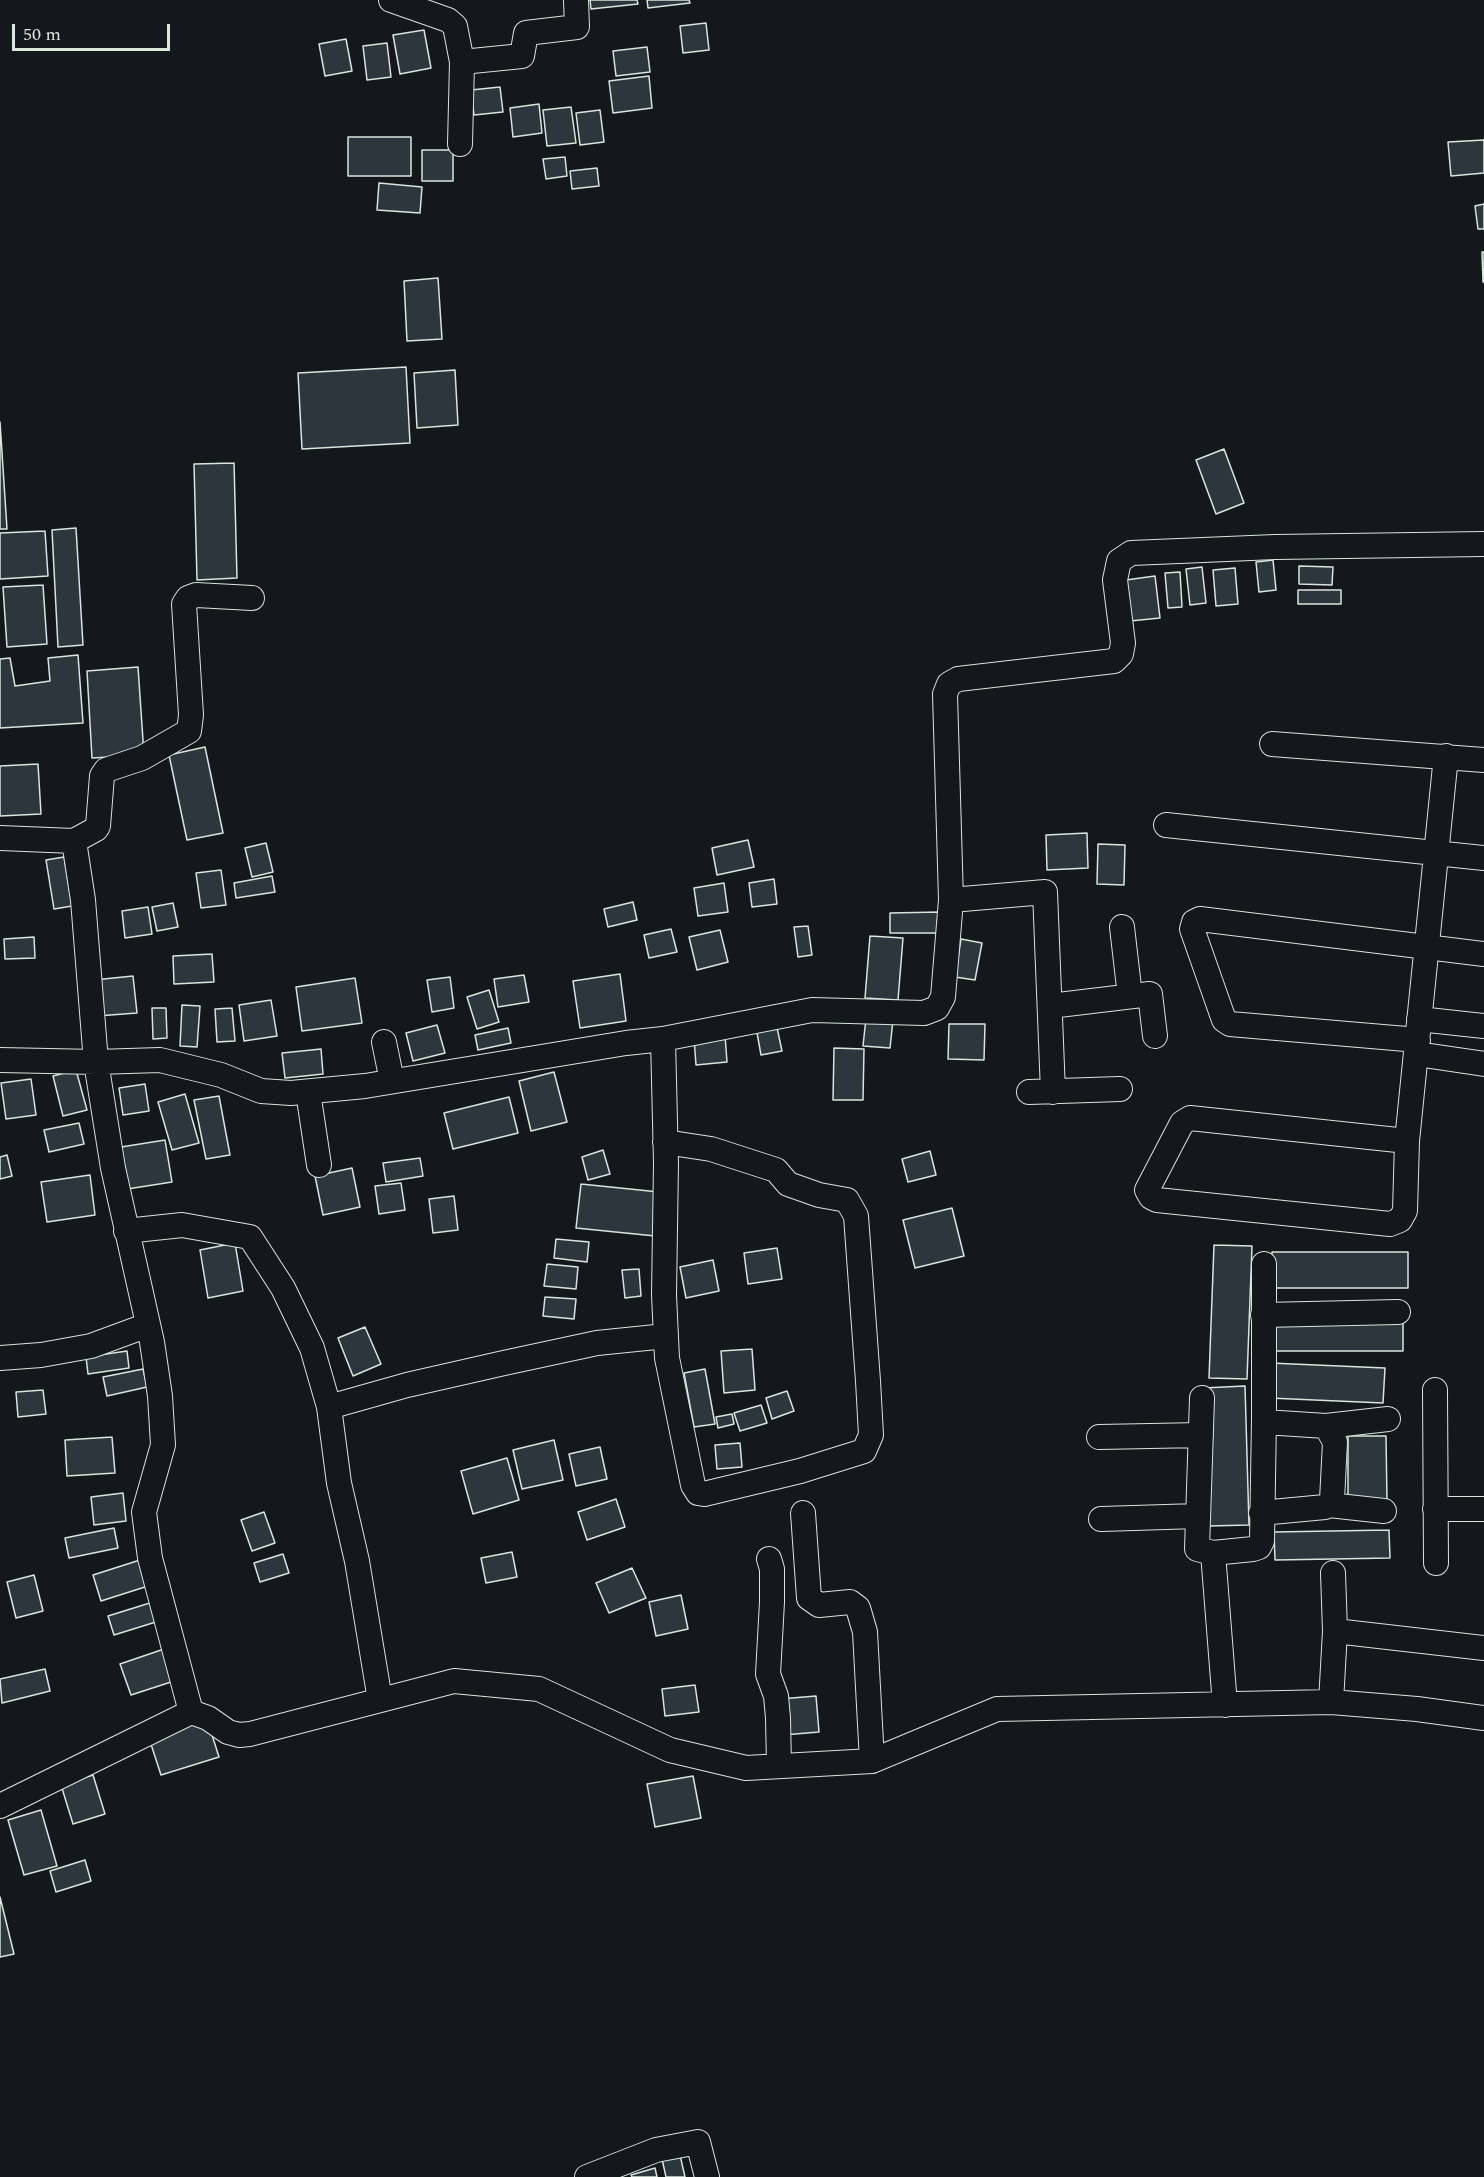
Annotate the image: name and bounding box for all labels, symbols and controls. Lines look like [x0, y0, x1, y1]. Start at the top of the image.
scale bar [15, 12, 172, 50]
text: 50 m [23, 21, 61, 48]

